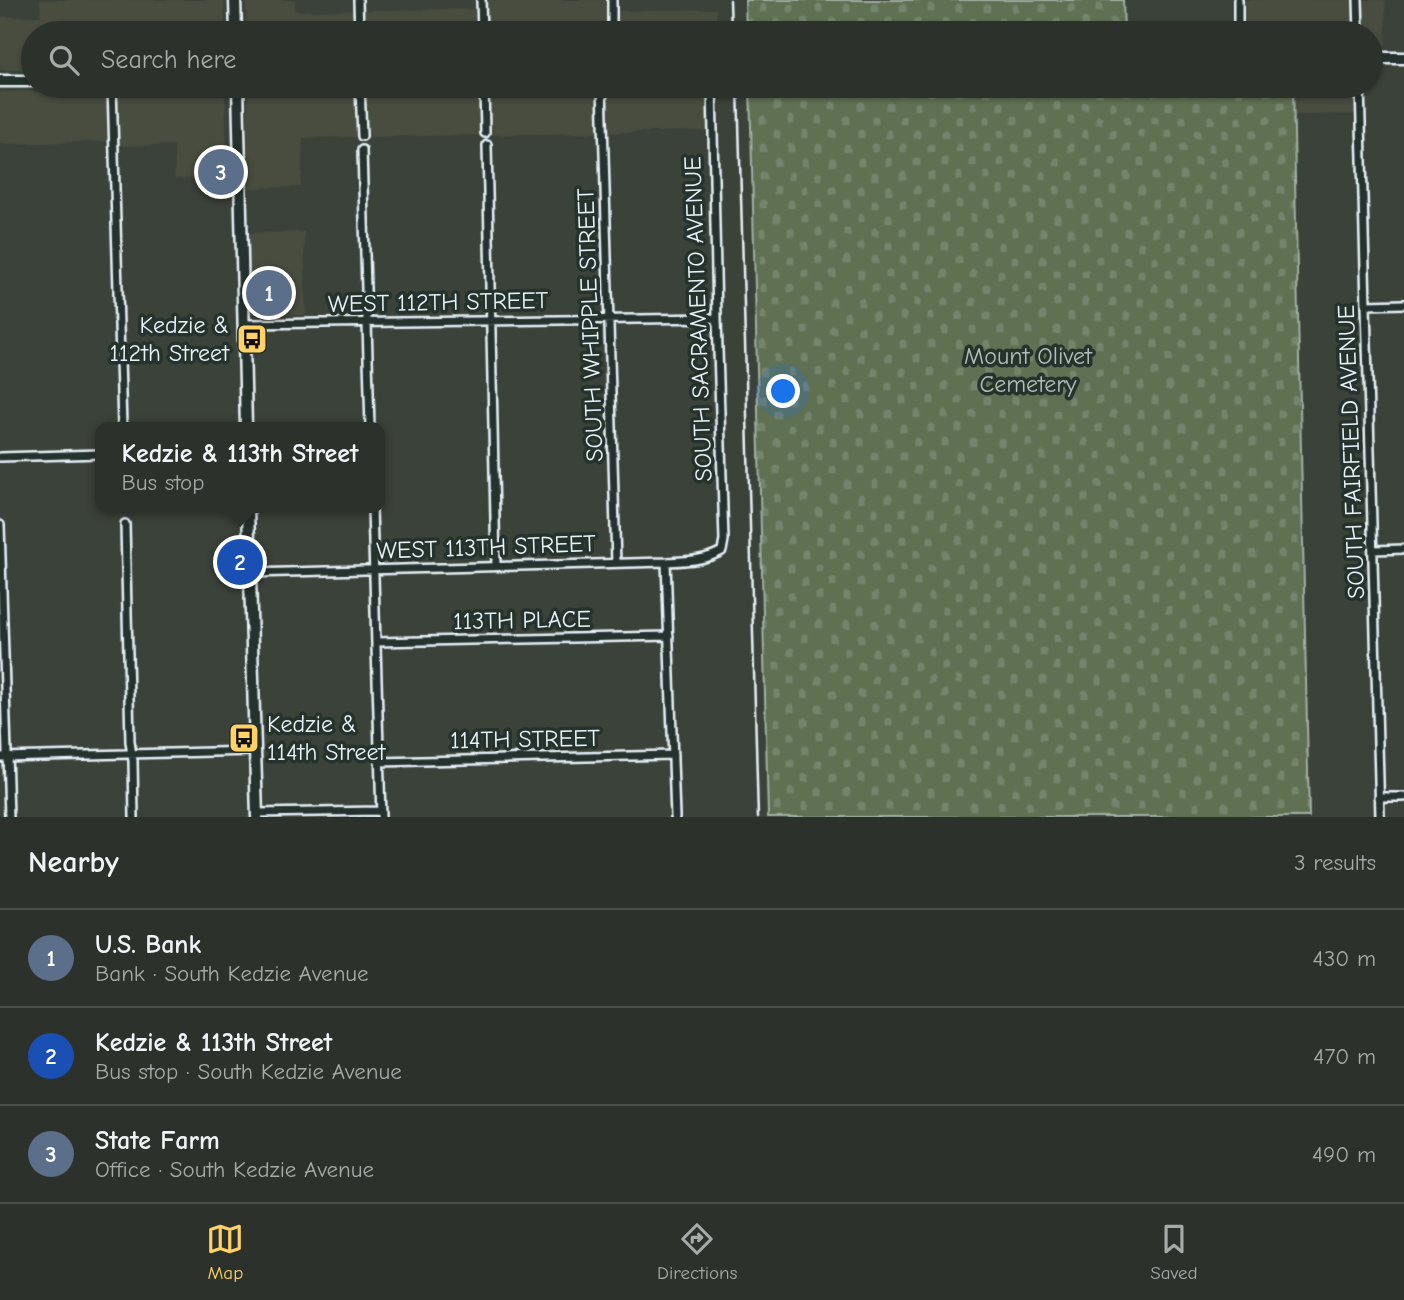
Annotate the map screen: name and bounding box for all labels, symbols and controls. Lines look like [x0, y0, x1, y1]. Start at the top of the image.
search box [21, 21, 1383, 98]
icon: search [45, 41, 83, 79]
text: Search here [101, 45, 236, 75]
pin: 3 [198, 146, 244, 198]
street label: SOUTH SACRAMENTO AVENUE [678, 156, 718, 482]
street label: SOUTH WHIPPLE STREET [571, 187, 609, 462]
pin: 1 [246, 267, 292, 319]
street label: WEST 112TH STREET [328, 286, 549, 318]
street label: SOUTH FAIRFIELD AVENUE [1332, 304, 1370, 600]
place label: Kedzie & 112th Street [110, 311, 230, 367]
bus stop icon: Kedzie & 112th Street [235, 322, 269, 356]
park label: Mount Olivet Cemetery [964, 342, 1093, 398]
your location [766, 374, 800, 408]
popup [95, 422, 385, 513]
text: Kedzie & 113th Street [121, 439, 359, 469]
text: Bus stop [121, 469, 205, 496]
street label: WEST 113TH STREET [376, 529, 597, 565]
pin: 2 [217, 536, 263, 588]
street label: 113TH PLACE [453, 605, 591, 635]
place label: Kedzie & 114th Street [267, 710, 387, 766]
bus stop icon: Kedzie & 114th Street [227, 721, 261, 755]
street label: 114TH STREET [450, 724, 601, 754]
text: Nearby [28, 845, 119, 880]
text: 3 results [1294, 849, 1376, 876]
text: U.S. Bank [95, 930, 201, 960]
text: 1 [46, 945, 56, 972]
text: 430 m [1313, 945, 1376, 972]
text: Bank · South Kedzie Avenue [95, 960, 369, 987]
text: Kedzie & 113th Street [95, 1028, 332, 1058]
text: 2 [45, 1043, 57, 1070]
text: 470 m [1313, 1043, 1376, 1070]
text: Bus stop · South Kedzie Avenue [95, 1058, 402, 1085]
text: State Farm [95, 1126, 220, 1156]
text: 3 [45, 1141, 57, 1168]
text: 490 m [1312, 1141, 1376, 1168]
text: Office · South Kedzie Avenue [95, 1156, 374, 1183]
tab: Map [206, 1220, 244, 1284]
tab: Directions [657, 1220, 737, 1284]
tab: Saved [1150, 1220, 1198, 1284]

